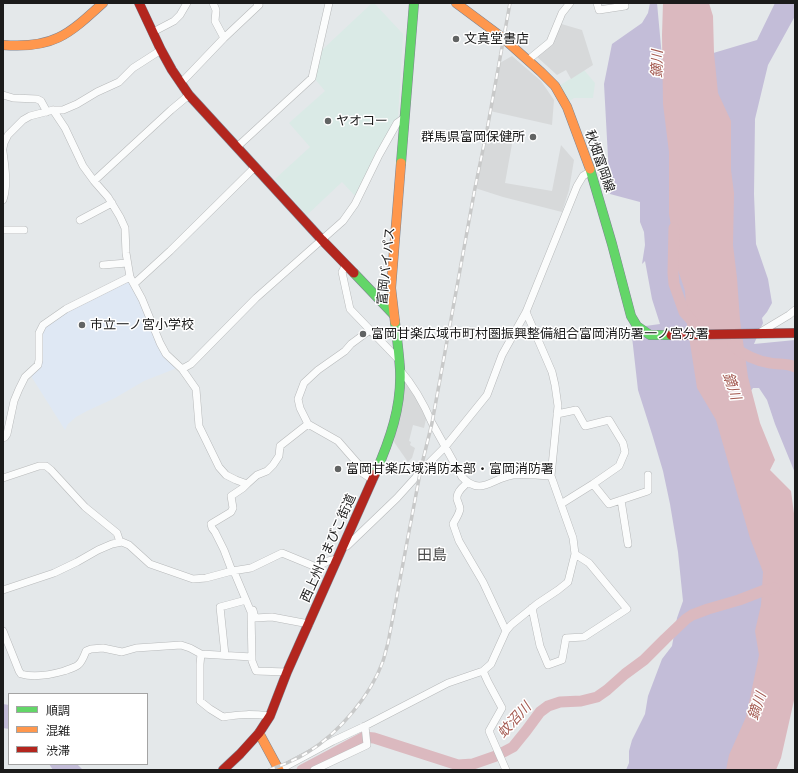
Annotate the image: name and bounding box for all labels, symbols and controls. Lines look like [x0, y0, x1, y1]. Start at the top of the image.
place label: 文真堂書店 [464, 31, 529, 47]
marker: 文真堂書店 [451, 34, 461, 44]
water label: 鏑川 [648, 50, 666, 78]
place label: ヤオコー [336, 113, 388, 129]
marker: ヤオコー [323, 116, 333, 126]
street label: 秋畑富岡線 [582, 128, 618, 194]
place label: 群馬県富岡保健所 [421, 129, 525, 145]
marker: 群馬県富岡保健所 [528, 132, 538, 142]
street label: 富岡バイパス [374, 226, 398, 306]
place label: 市立一ノ宮小学校 [90, 317, 194, 333]
marker: 市立一ノ宮小学校 [77, 320, 87, 330]
place label: 富岡甘楽広域市町村圏振興整備組合富岡消防署一ノ宮分署 [371, 326, 709, 342]
marker: 富岡甘楽広域市町村圏振興整備組合富岡消防署一ノ宮分署 [358, 329, 368, 339]
water label: 鏑川 [719, 370, 745, 402]
place label: 富岡甘楽広域消防本部・富岡消防署 [346, 461, 554, 477]
marker: 富岡甘楽広域消防本部・富岡消防署 [333, 464, 343, 474]
street label: 西上州やまびこ街道 [297, 491, 359, 605]
district label: 田島 [417, 546, 447, 564]
water label: 鏑川 [745, 690, 769, 722]
legend [8, 693, 148, 765]
water label: 蚊沼川 [494, 699, 534, 741]
text: 順調 [46, 703, 70, 717]
text: 混雑 [46, 723, 70, 737]
text: 渋滞 [46, 743, 70, 757]

